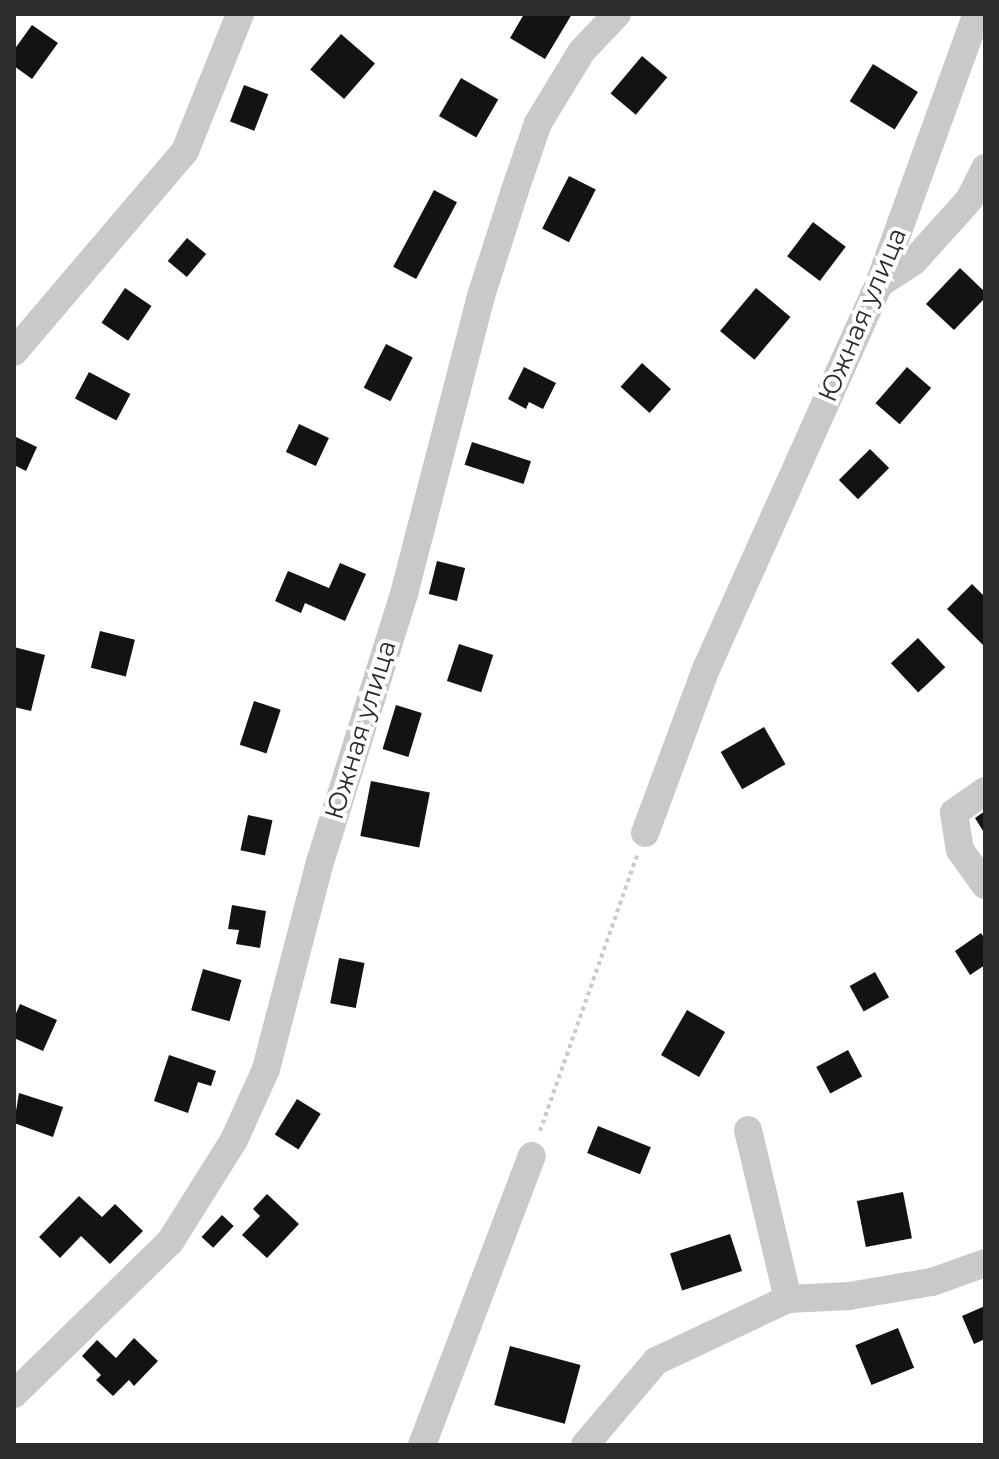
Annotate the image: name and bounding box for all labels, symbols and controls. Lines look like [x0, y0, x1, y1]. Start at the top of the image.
street label: Южная улица [812, 223, 914, 407]
street label: Южная улица [319, 637, 403, 823]

